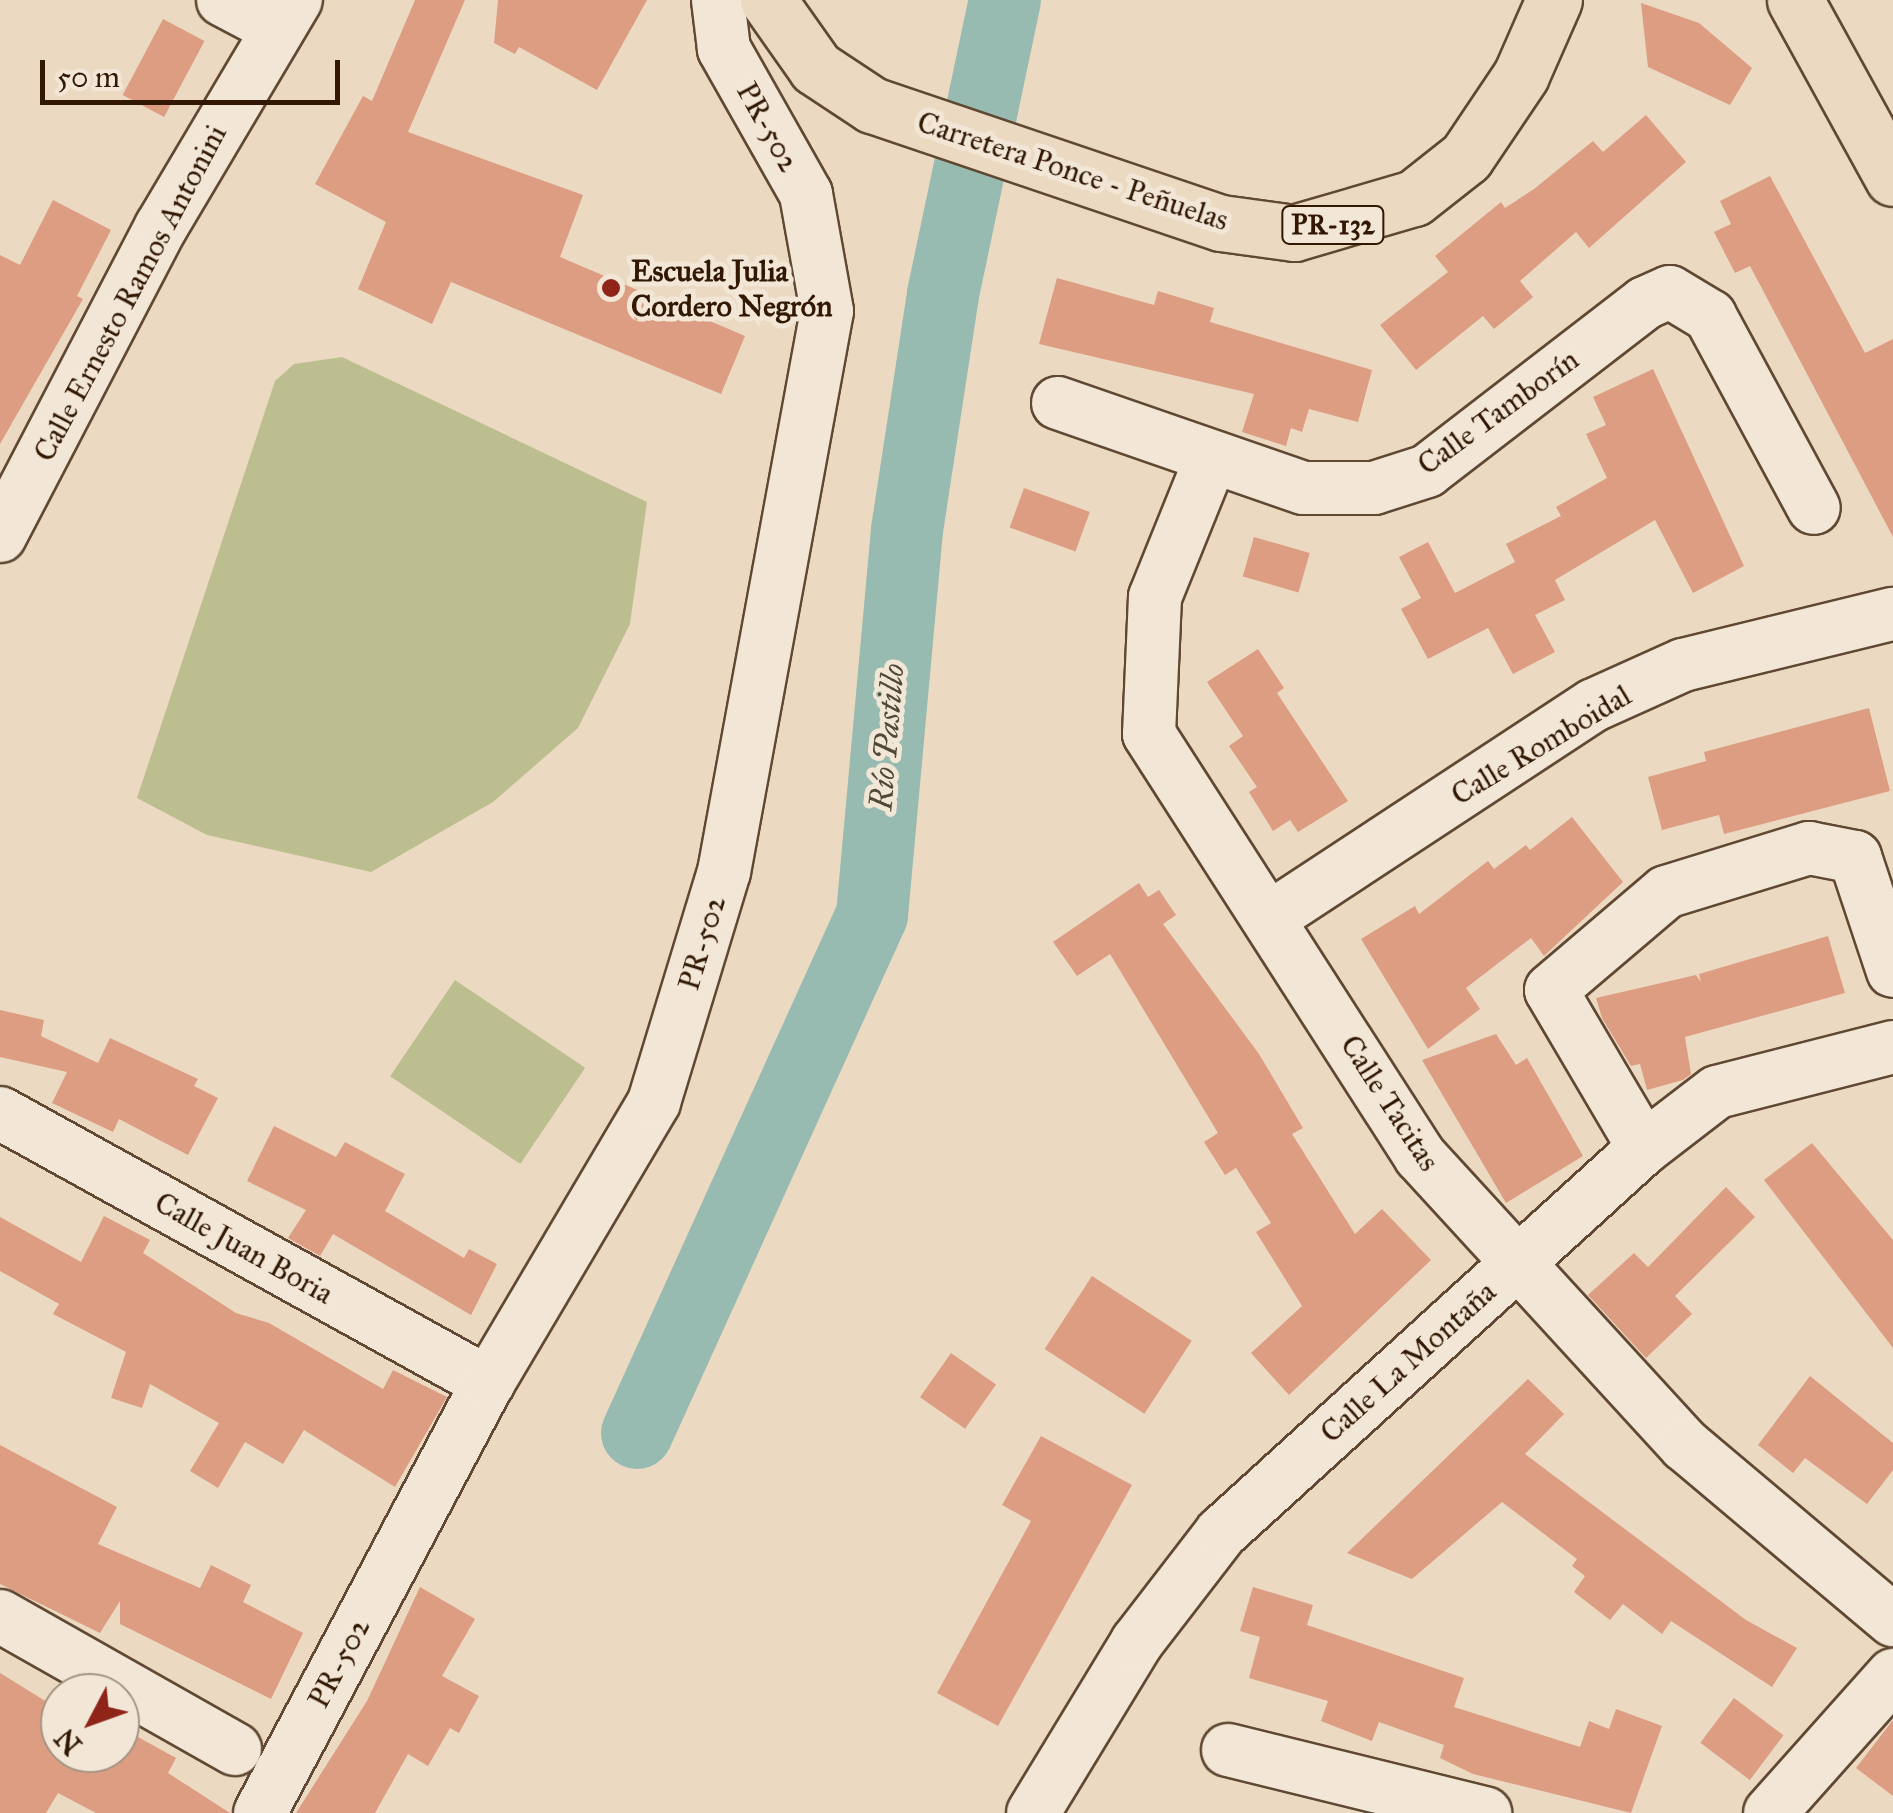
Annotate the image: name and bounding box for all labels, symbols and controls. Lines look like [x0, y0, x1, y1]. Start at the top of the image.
scale bar [45, 40, 345, 102]
text: 50 m [57, 59, 120, 95]
street label: PR-502 [729, 76, 807, 178]
street label: Carretera Ponce - Peñuelas [913, 104, 1233, 238]
street label: Calle Ernesto Ramos Antonini [26, 119, 234, 467]
road number: PR-132 [1280, 202, 1386, 248]
place label: Escuela Julia Cordero Negrón [631, 253, 832, 324]
marker: Escuela Julia Cordero Negrón [600, 277, 622, 299]
street label: Calle Tamborín [1410, 342, 1586, 482]
water label: Río Pastillo [862, 662, 914, 812]
street label: Calle Romboidal [1445, 677, 1637, 813]
street label: PR-502 [671, 891, 733, 995]
street label: Calle Tacitas [1333, 1028, 1447, 1178]
street label: Calle Juan Boria [149, 1184, 339, 1312]
street label: Calle La Montaña [1313, 1274, 1503, 1450]
street label: PR-502 [300, 1612, 378, 1714]
north arrow [40, 1673, 140, 1773]
text: N [47, 1721, 89, 1762]

